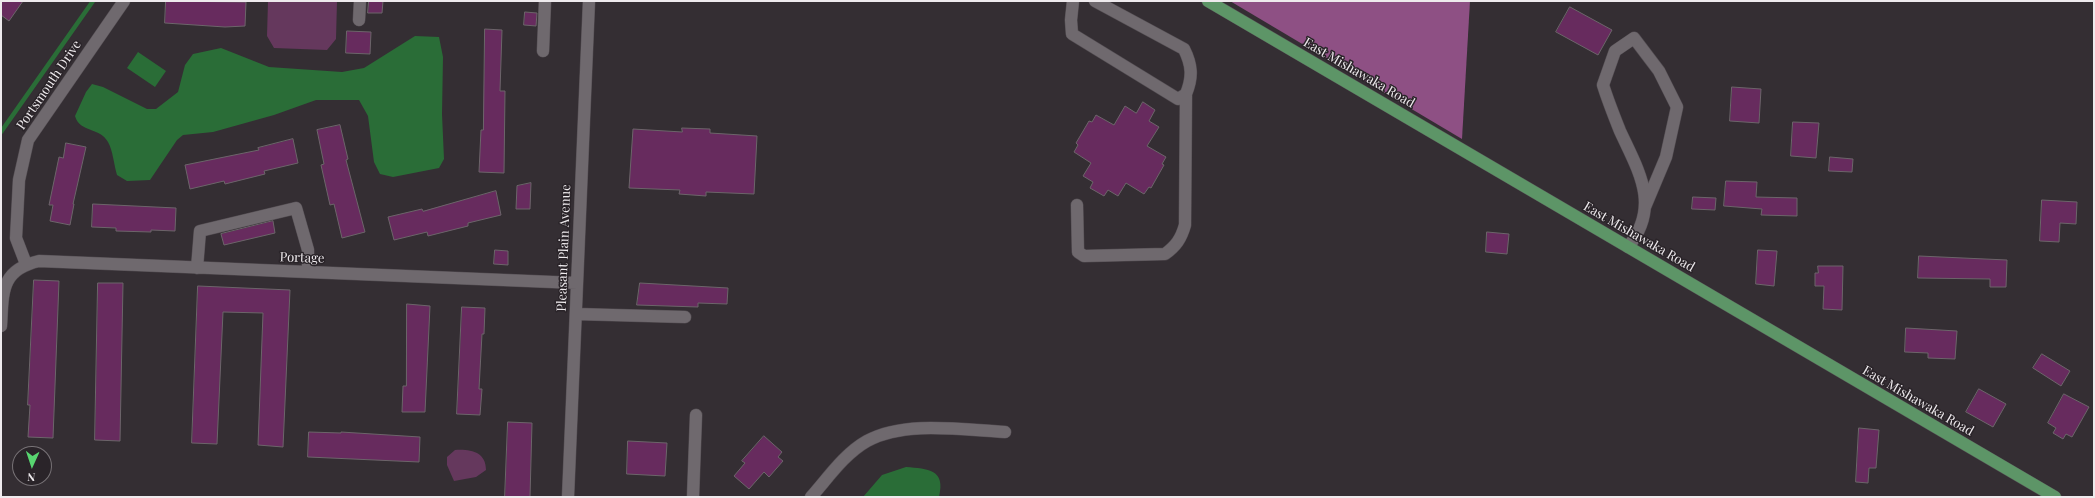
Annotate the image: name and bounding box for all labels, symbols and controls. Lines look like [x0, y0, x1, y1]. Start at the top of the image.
street label: East Mishawaka Road [1301, 35, 1417, 111]
street label: Portsmouth Drive [13, 37, 85, 133]
street label: Pleasant Plain Avenue [554, 184, 574, 312]
street label: East Mishawaka Road [1581, 199, 1697, 275]
street label: Portage [279, 249, 325, 267]
street label: East Mishawaka Road [1860, 363, 1976, 439]
north arrow [12, 446, 52, 486]
text: N [27, 470, 36, 485]

